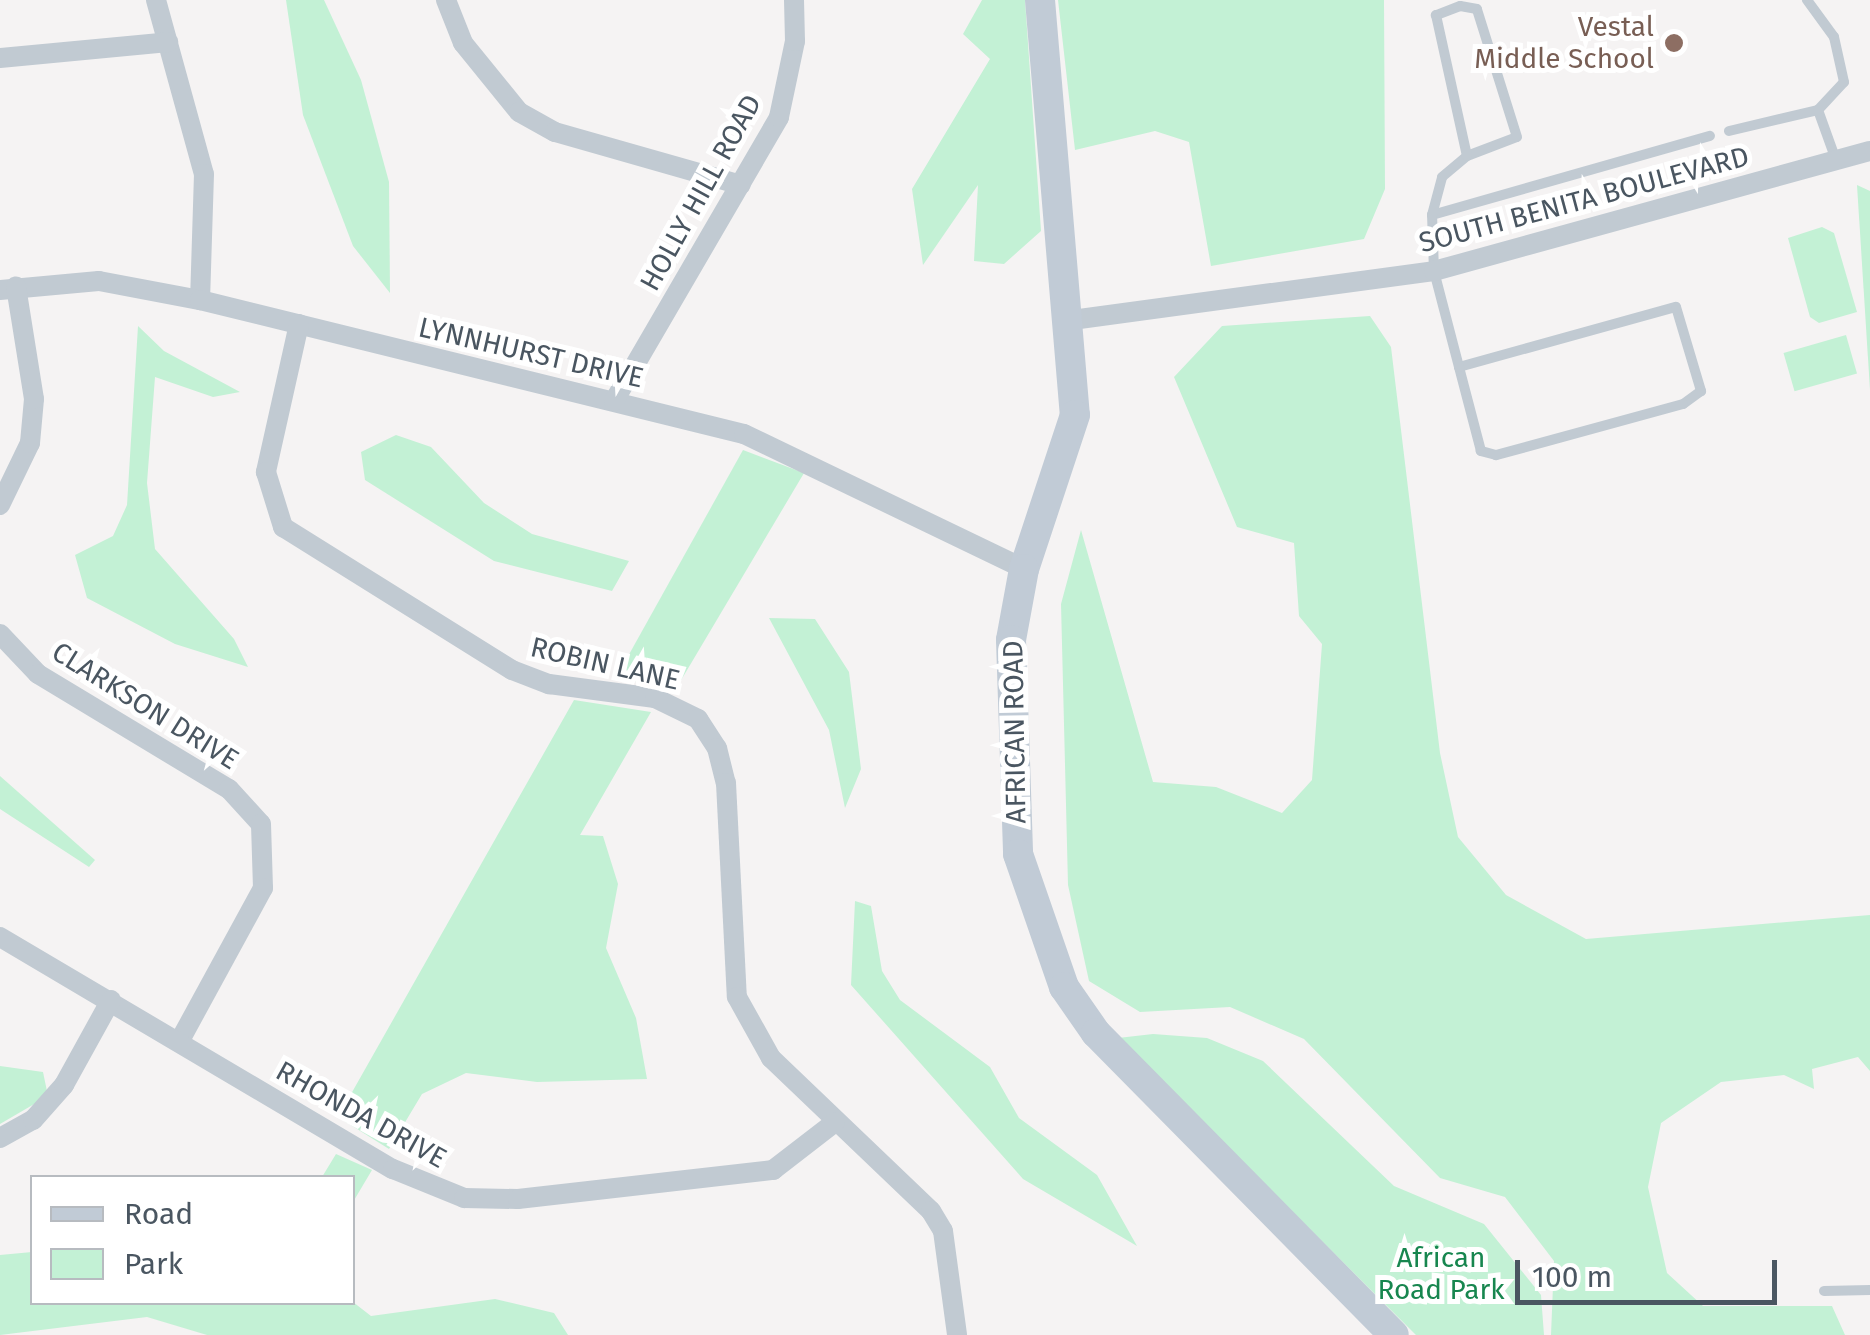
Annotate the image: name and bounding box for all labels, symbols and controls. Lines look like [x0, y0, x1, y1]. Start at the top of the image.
place label: Vestal Middle School [1474, 10, 1654, 76]
marker: Vestal Middle School [1663, 32, 1685, 54]
street label: HOLLY HILL ROAD [633, 89, 769, 297]
street label: SOUTH BENITA BOULEVARD [1415, 140, 1753, 260]
street label: LYNNHURST DRIVE [415, 311, 647, 395]
street label: ROBIN LANE [527, 631, 683, 697]
street label: CLARKSON DRIVE [45, 635, 245, 777]
street label: AFRICAN ROAD [997, 640, 1033, 824]
street label: RHONDA DRIVE [270, 1054, 452, 1176]
legend [30, 1175, 355, 1305]
text: Road [124, 1196, 193, 1232]
scale bar [1520, 1240, 1782, 1302]
park label: African Road Park [1377, 1241, 1505, 1307]
text: Park [124, 1246, 183, 1282]
text: 100 m [1532, 1259, 1612, 1295]

